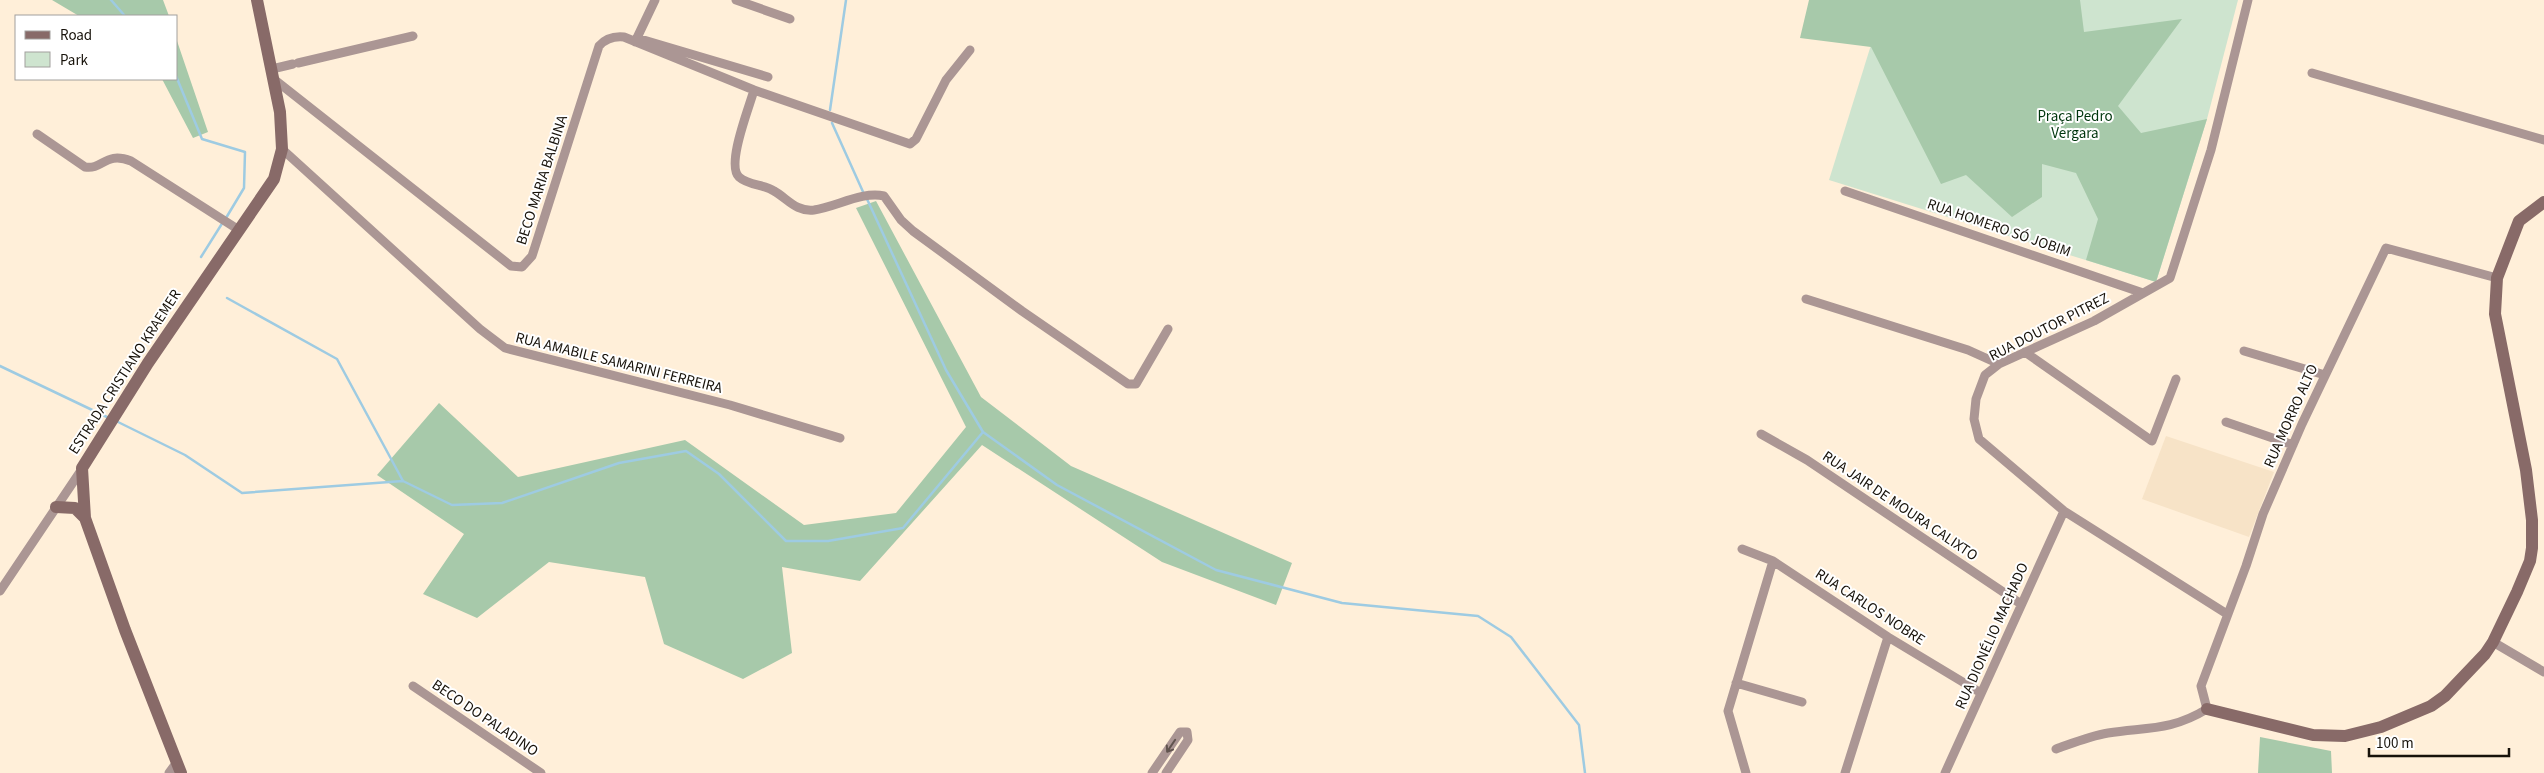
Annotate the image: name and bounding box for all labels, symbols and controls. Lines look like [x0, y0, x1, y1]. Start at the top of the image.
legend [15, 15, 178, 80]
text: Road [60, 25, 92, 46]
text: Park [60, 50, 89, 71]
park label: Praça Pedro Vergara [2037, 106, 2113, 144]
street label: BECO MARIA BALBINA [511, 112, 573, 248]
street label: RUA HOMERO SÓ JOBIM [1924, 193, 2074, 263]
street label: ESTRADA CRISTIANO KRAEMER [64, 285, 187, 458]
street label: RUA DOUTOR PITREZ [1985, 288, 2113, 366]
street label: RUA AMABILE SAMARINI FERREIRA [513, 327, 725, 399]
street label: RUA MORRO ALTO [2259, 361, 2323, 471]
street label: RUA JAIR DE MOURA CALIXTO [1818, 446, 1982, 566]
street label: RUA DIONÉLIO MACHADO [1950, 559, 2034, 713]
street label: RUA CARLOS NOBRE [1811, 564, 1929, 650]
street label: BECO DO PALADINO [428, 675, 542, 761]
scale bar [2369, 726, 2509, 758]
text: 100 m [2376, 733, 2414, 754]
one-way arrow [1165, 739, 1176, 753]

